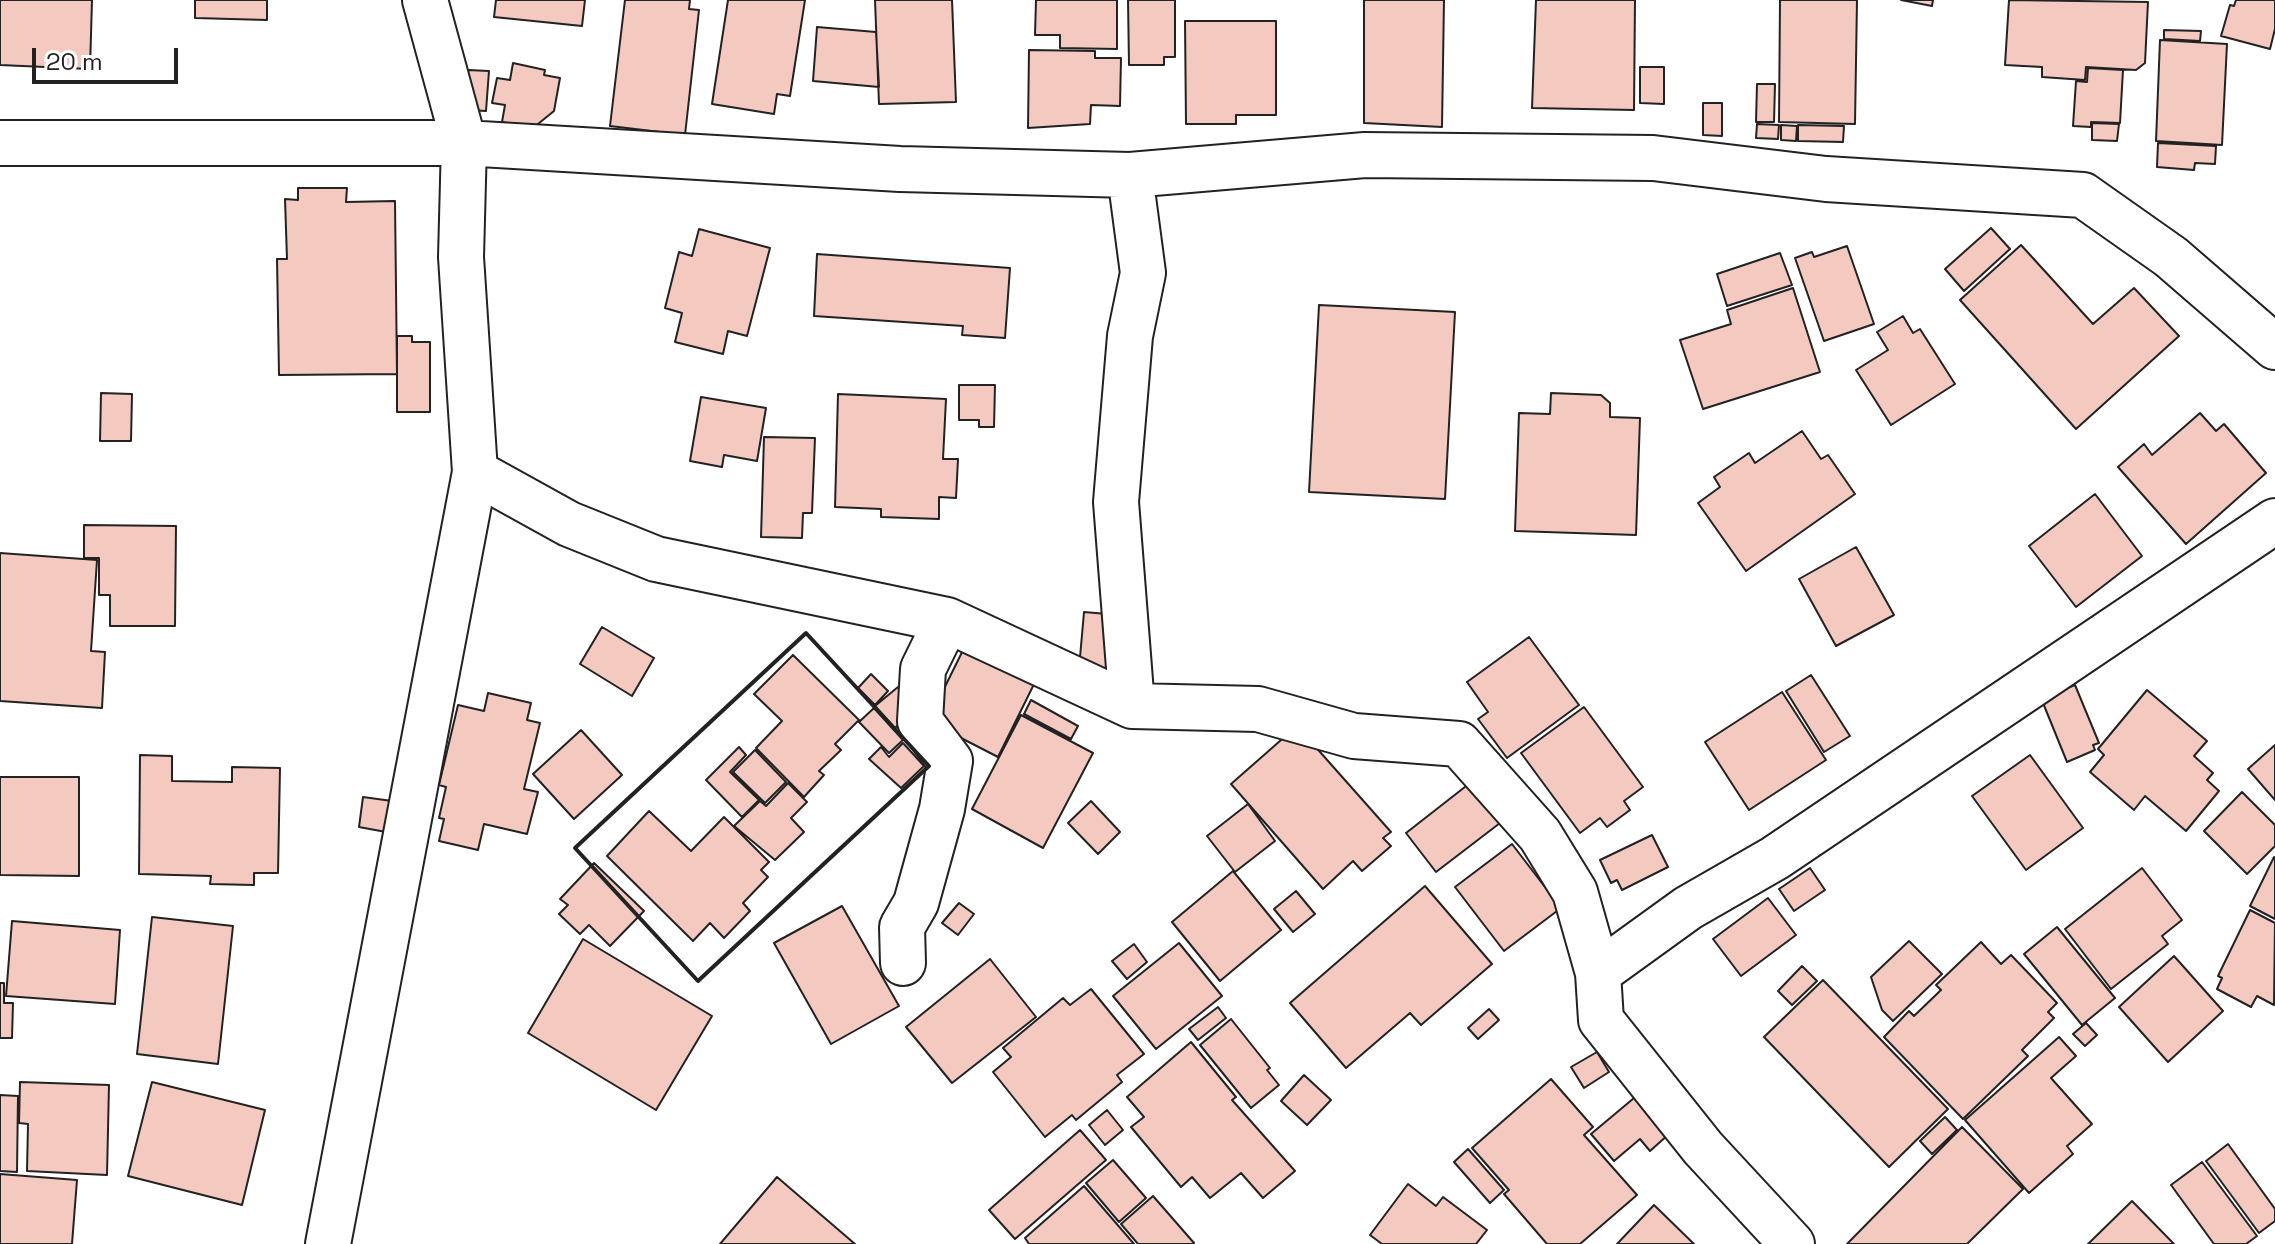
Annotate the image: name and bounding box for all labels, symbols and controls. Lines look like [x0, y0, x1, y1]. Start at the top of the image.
scale bar [36, 32, 182, 82]
text: 20 m [46, 46, 103, 77]

